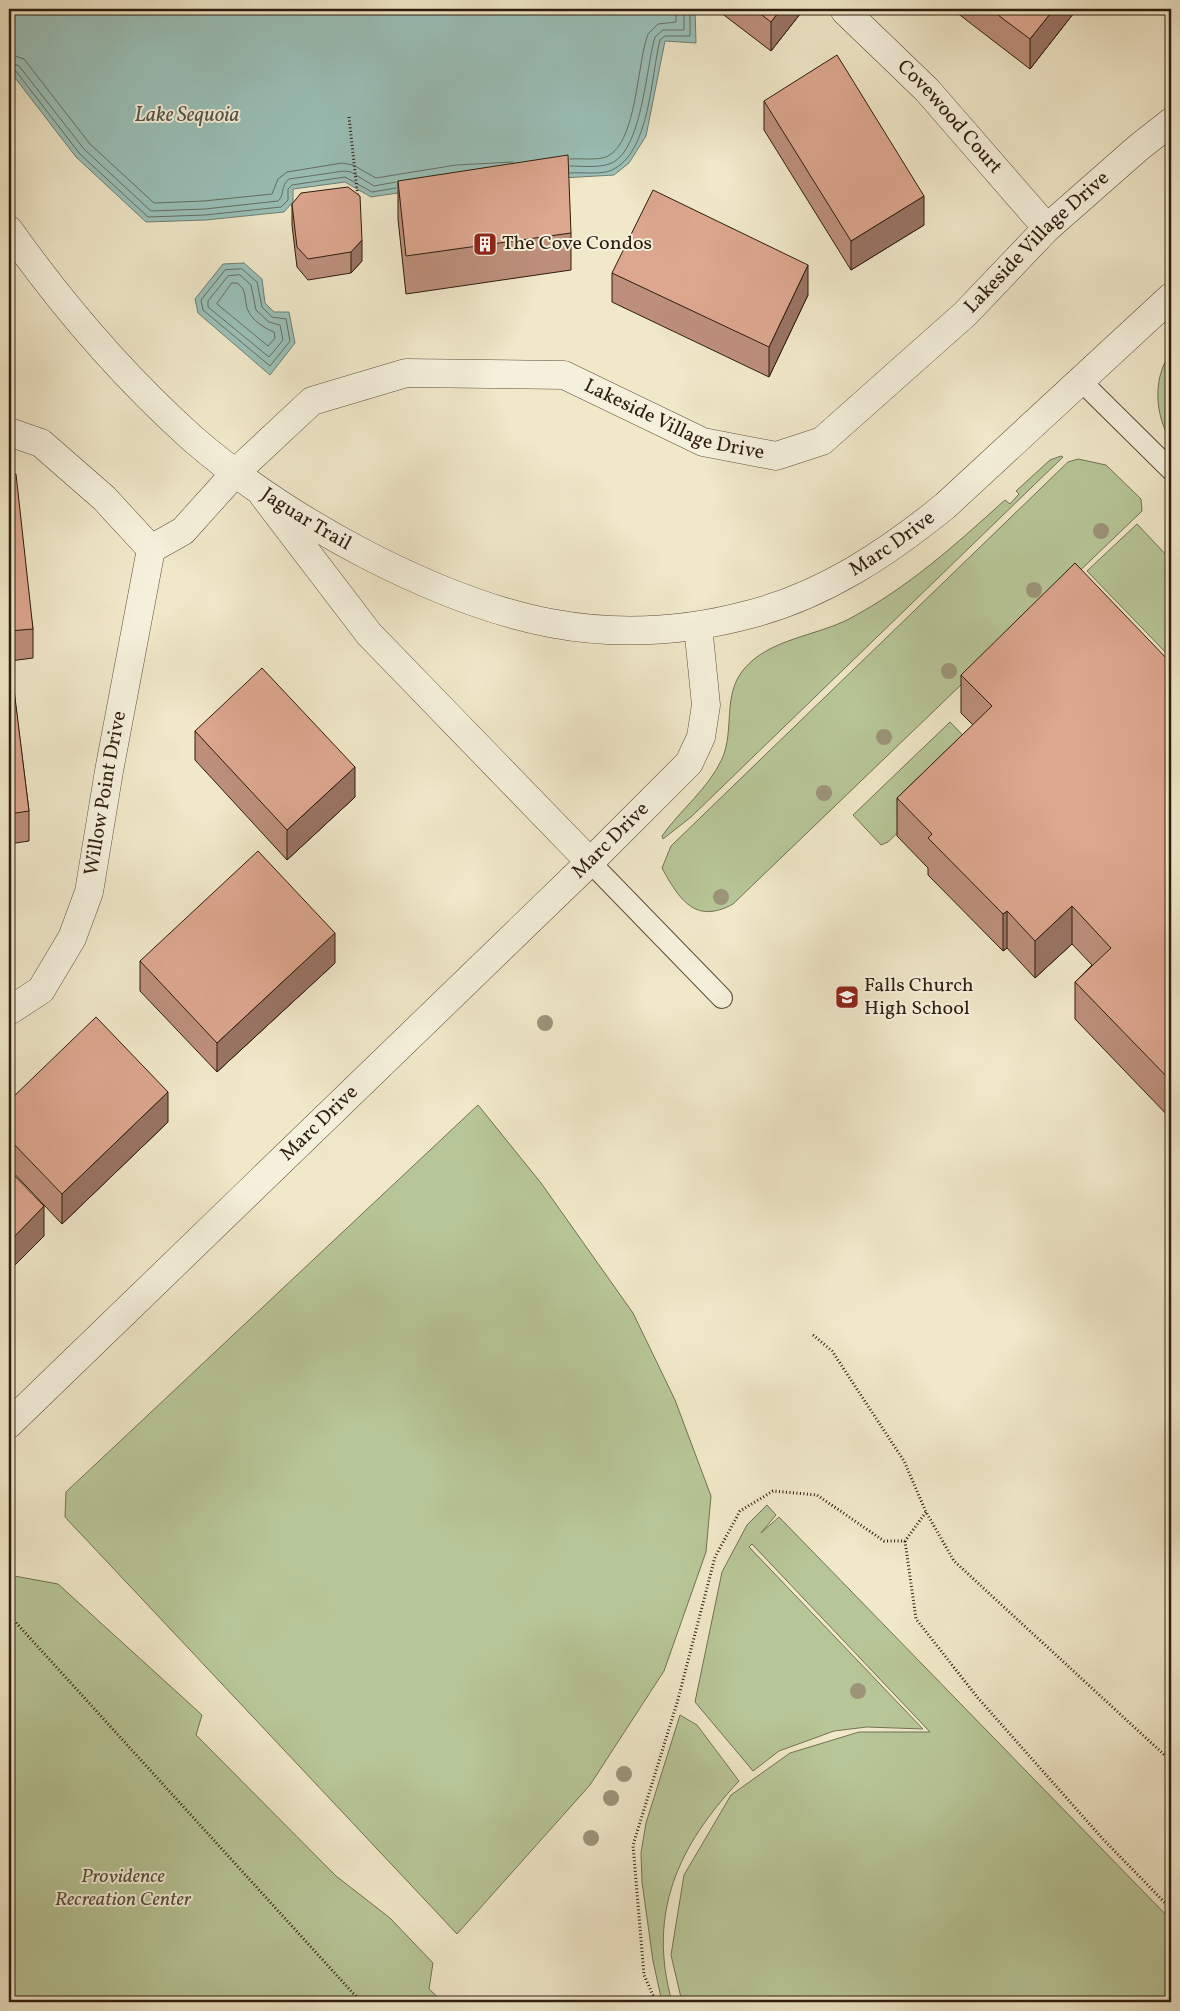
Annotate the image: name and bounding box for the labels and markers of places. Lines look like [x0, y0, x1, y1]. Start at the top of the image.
place label: The Cove Condos [502, 230, 652, 258]
building icon: The Cove Condos [472, 231, 498, 257]
place label: Falls Church High School [864, 972, 974, 1023]
school or university icon: Falls Church High School [834, 984, 860, 1010]

